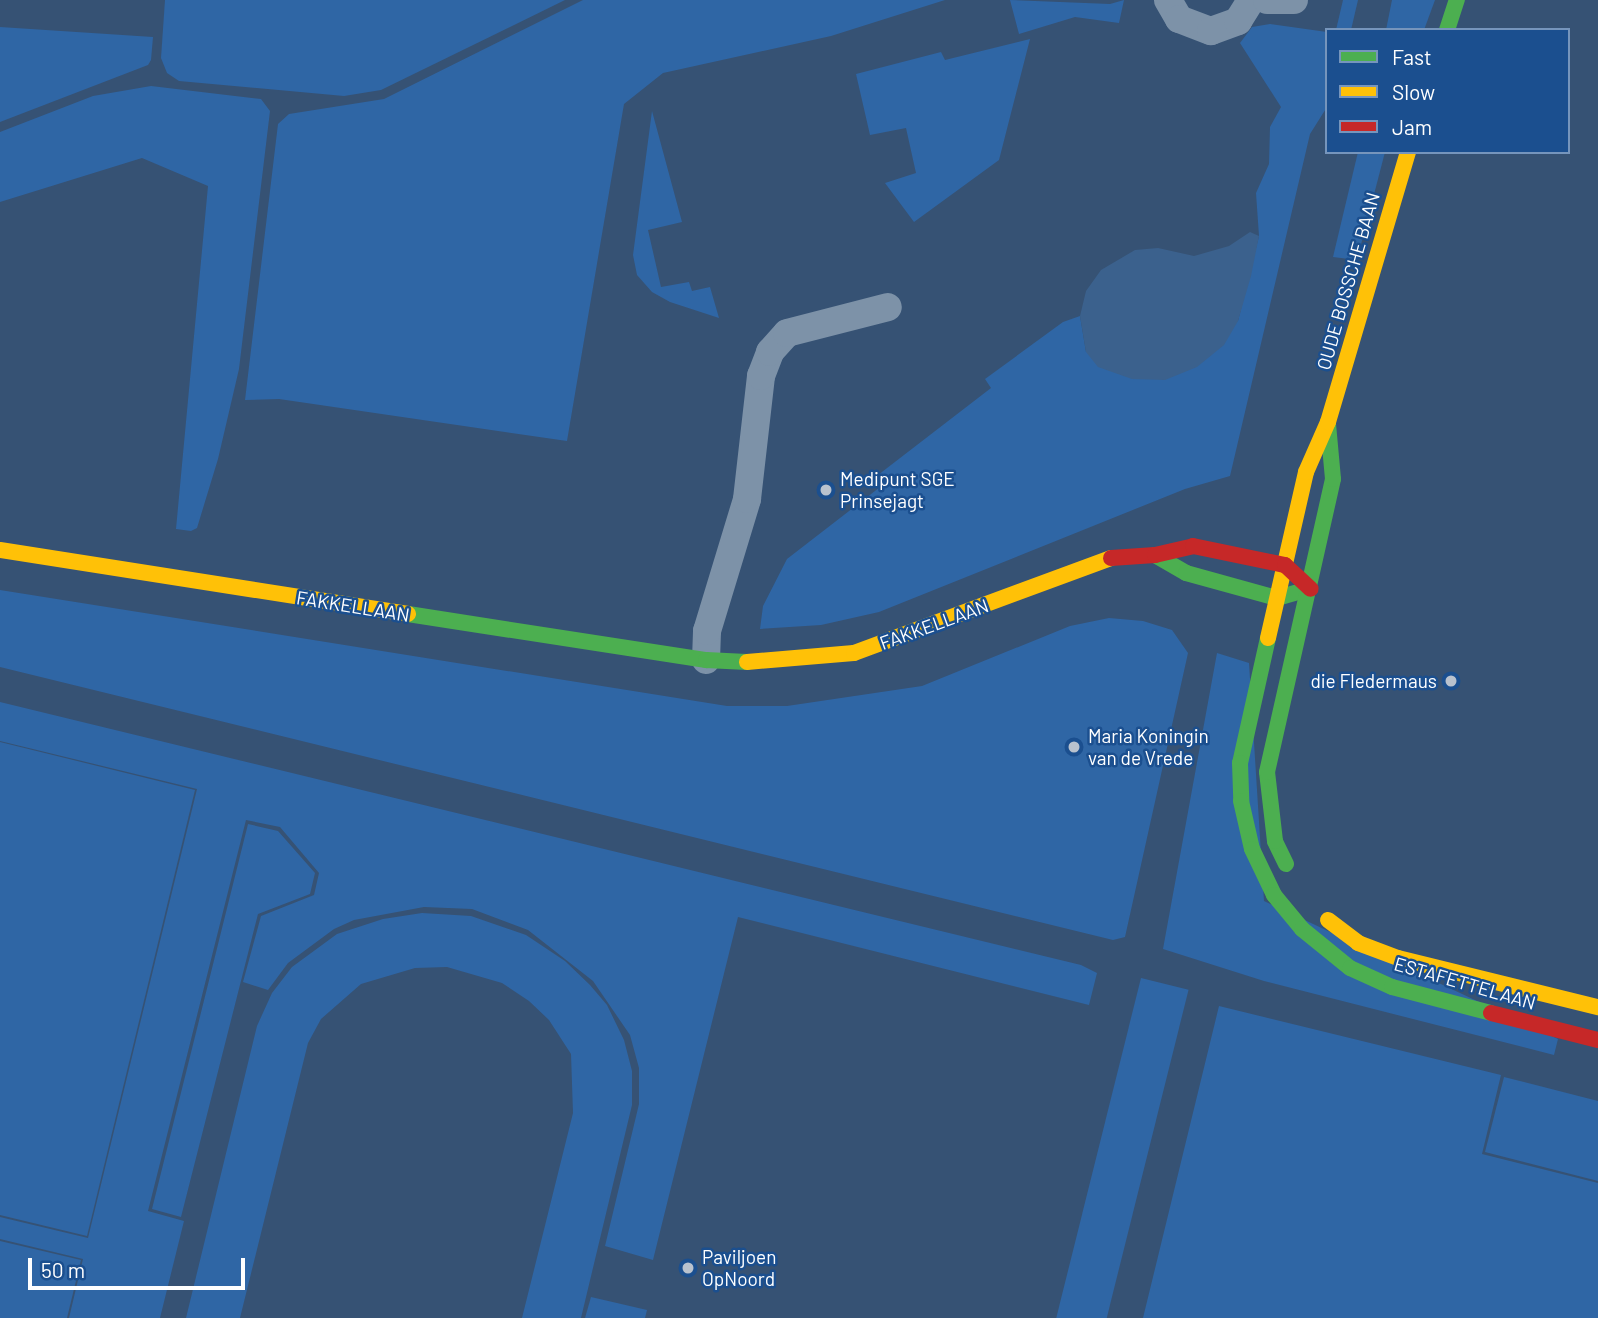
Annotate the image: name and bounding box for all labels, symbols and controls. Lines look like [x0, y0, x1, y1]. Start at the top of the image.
legend [1325, 28, 1570, 154]
text: Fast [1392, 44, 1432, 69]
text: Slow [1392, 79, 1435, 104]
text: Jam [1392, 114, 1432, 139]
street label: OUDE BOSSCHE BAAN [1312, 190, 1384, 372]
place label: Medipunt SGE Prinsejagt [840, 468, 955, 512]
marker: Medipunt SGE Prinsejagt [818, 482, 834, 498]
street label: FAKKELLAAN [295, 586, 411, 626]
street label: FAKKELLAAN [876, 594, 992, 654]
place label: die Fledermaus [1310, 670, 1437, 692]
marker: die Fledermaus [1443, 673, 1459, 689]
place label: Maria Koningin van de Vrede [1088, 725, 1209, 769]
marker: Maria Koningin van de Vrede [1066, 739, 1082, 755]
street label: ESTAFETTELAAN [1392, 952, 1538, 1014]
scale bar [32, 1244, 248, 1288]
place label: Paviljoen OpNoord [702, 1246, 776, 1290]
text: 50 m [41, 1257, 85, 1282]
marker: Paviljoen OpNoord [680, 1260, 696, 1276]

